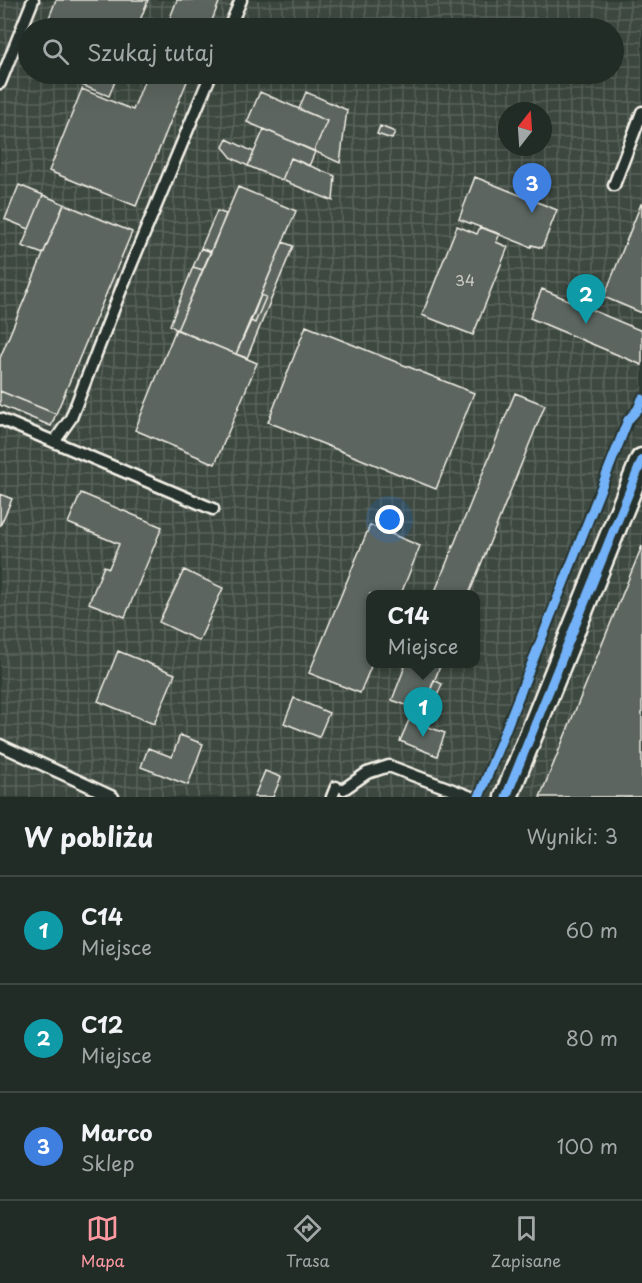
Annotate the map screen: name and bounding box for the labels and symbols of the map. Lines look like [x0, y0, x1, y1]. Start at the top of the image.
north arrow [498, 102, 552, 156]
pin: 3 [512, 164, 552, 213]
house number: 34 [455, 268, 475, 291]
pin: 2 [566, 274, 606, 324]
your location [375, 505, 404, 534]
pin: 1 [404, 688, 442, 737]

